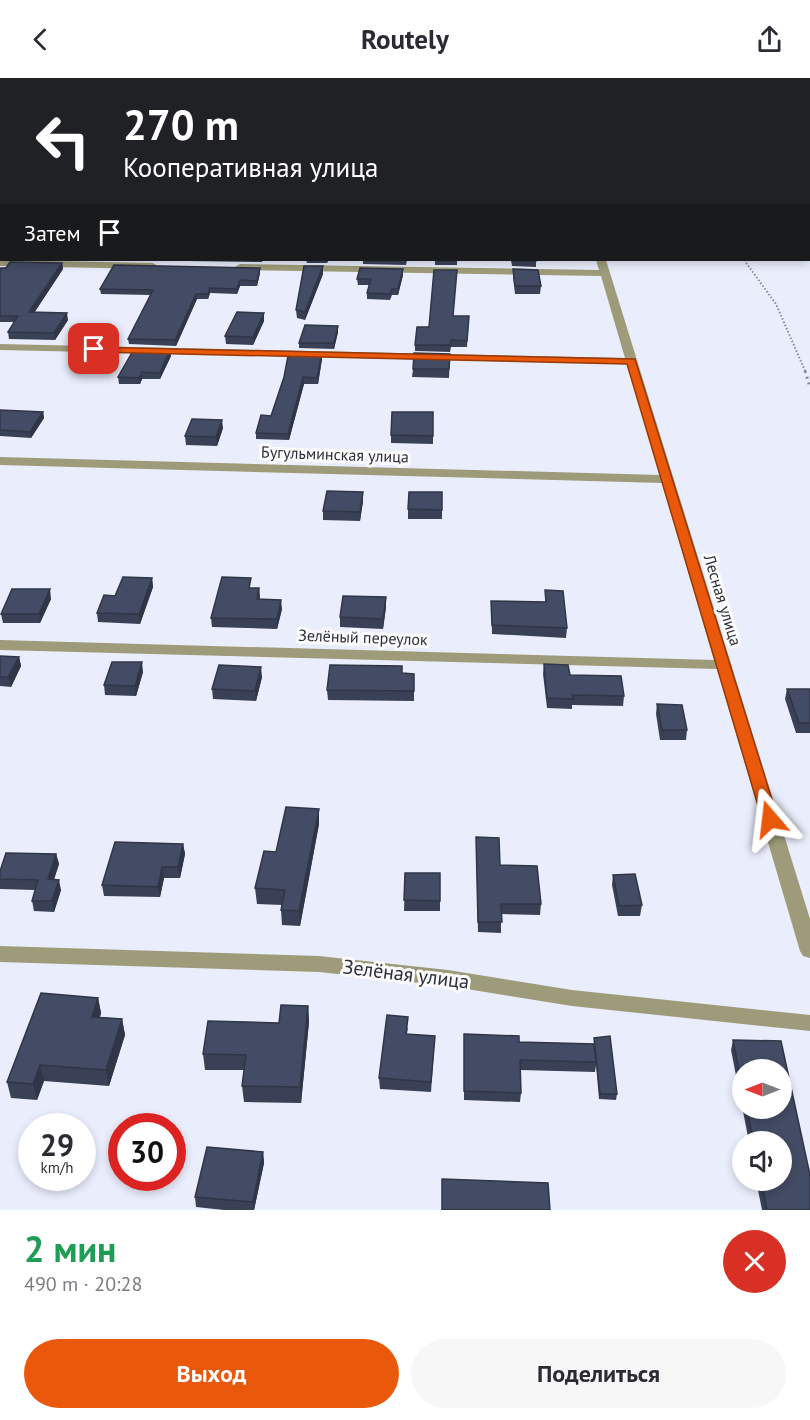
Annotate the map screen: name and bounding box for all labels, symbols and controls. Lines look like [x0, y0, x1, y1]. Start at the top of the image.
text: Routely [361, 22, 449, 56]
icon: back [24, 23, 57, 56]
icon: share [753, 23, 786, 56]
text: 270 m [123, 97, 239, 152]
icon: left [24, 102, 102, 180]
text: Кооперативная улица [123, 150, 379, 184]
icon: arrive [93, 216, 126, 249]
text: Затем [24, 219, 81, 247]
pin [68, 323, 119, 374]
icon: arrive [77, 332, 110, 365]
street label: Бугульминская улица [261, 441, 409, 467]
street label: Лесная улица [699, 551, 746, 648]
street label: Зелёный переулок [298, 625, 428, 649]
position arrow [738, 787, 802, 851]
street label: Зелёная улица [341, 953, 471, 995]
north arrow [732, 1059, 792, 1119]
map controls [732, 1059, 792, 1191]
speed limit sign: 30 [108, 1113, 186, 1191]
text: 29 [40, 1125, 74, 1164]
button: sound [732, 1131, 792, 1191]
text: km/h [41, 1158, 73, 1177]
text: 2 мин [24, 1225, 116, 1272]
button: close [723, 1230, 786, 1293]
text: 490 m · 20:28 [24, 1271, 142, 1297]
button: Выход [24, 1339, 399, 1408]
button: Поделиться [411, 1339, 786, 1408]

